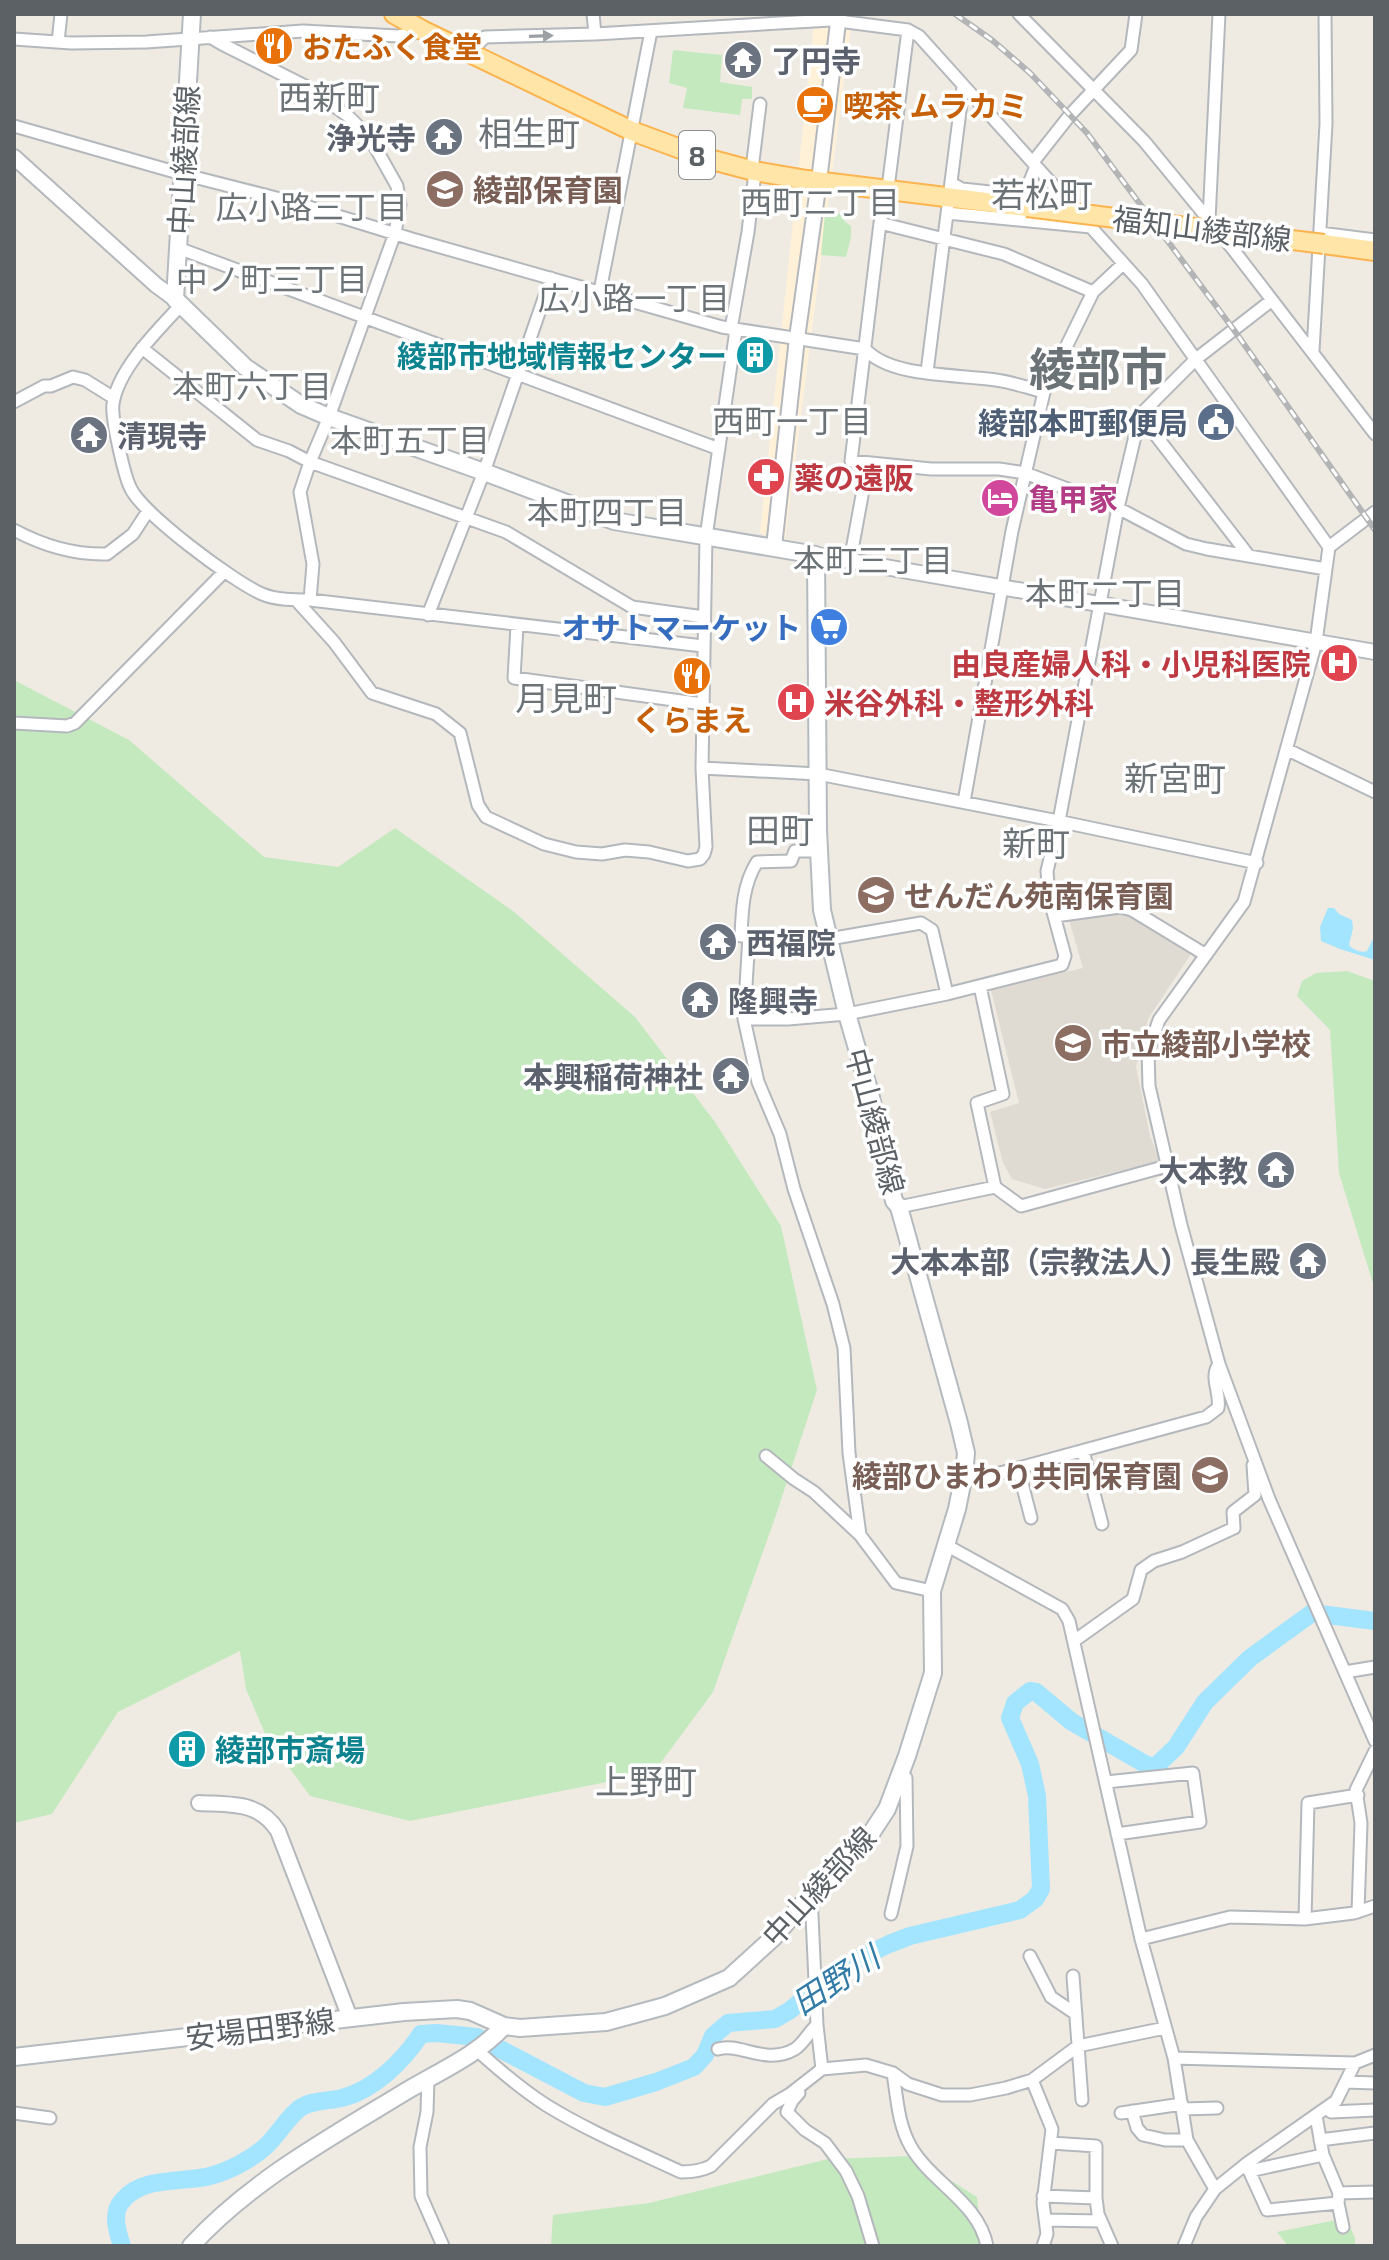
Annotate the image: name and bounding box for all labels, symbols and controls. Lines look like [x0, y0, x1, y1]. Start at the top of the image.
restaurant icon: おたふく食堂 [253, 25, 295, 67]
place label: おたふく食堂 [302, 28, 482, 64]
one-way arrow [529, 29, 554, 42]
temple icon: 了円寺 [722, 39, 764, 81]
place label: 了円寺 [771, 42, 861, 78]
district label: 西新町 [278, 76, 380, 117]
street label: 中山綾部線 [161, 84, 205, 236]
cafe icon: 喫茶 ムラカミ [794, 84, 836, 126]
place label: 喫茶 ムラカミ [843, 87, 1028, 123]
district label: 相生町 [478, 112, 580, 153]
temple icon: 浄光寺 [423, 116, 465, 158]
place label: 浄光寺 [326, 119, 416, 155]
road number: 8 [679, 131, 715, 179]
school or university icon: 綾部保育園 [424, 168, 466, 210]
place label: 綾部保育園 [473, 171, 623, 207]
district label: 若松町 [991, 173, 1093, 214]
district label: 西町二丁目 [740, 182, 900, 220]
district label: 広小路三丁目 [216, 187, 408, 225]
street label: 福知山綾部線 [1110, 199, 1294, 257]
district label: 中ノ町三丁目 [176, 259, 368, 297]
district label: 広小路一丁目 [538, 278, 730, 316]
building icon: 綾部市地域情報センター [734, 334, 776, 376]
place label: 綾部市地域情報センター [397, 337, 727, 373]
district label: 綾部市 [1029, 340, 1167, 395]
district label: 本町六丁目 [172, 366, 332, 404]
district label: 西町一丁目 [712, 401, 872, 439]
public building icon: 綾部本町郵便局 [1195, 401, 1237, 443]
place label: 綾部本町郵便局 [978, 404, 1188, 440]
temple icon: 清現寺 [68, 414, 110, 456]
place label: 清現寺 [117, 417, 207, 453]
district label: 本町五丁目 [330, 420, 490, 458]
pharmacy icon: 薬の遠阪 [745, 456, 787, 498]
place label: 薬の遠阪 [794, 459, 914, 495]
hotel icon: 亀甲家 [979, 477, 1021, 519]
place label: 亀甲家 [1028, 480, 1118, 516]
district label: 本町四丁目 [527, 492, 687, 530]
district label: 本町三丁目 [793, 540, 953, 578]
district label: 本町二丁目 [1025, 573, 1185, 611]
supermarket icon: オサトマーケット [808, 606, 850, 648]
place label: オサトマーケット [561, 609, 801, 645]
hospital icon: 由良産婦人科・小児科医院 [1318, 642, 1360, 684]
place label: 由良産婦人科・小児科医院 [951, 645, 1311, 681]
restaurant icon: くらまえ [671, 655, 713, 697]
district label: 月見町 [515, 677, 617, 718]
hospital icon: 米谷外科・整形外科 [775, 681, 817, 723]
place label: 米谷外科・整形外科 [824, 684, 1094, 720]
place label: くらまえ [632, 701, 752, 737]
district label: 新宮町 [1124, 757, 1226, 798]
district label: 田町 [746, 809, 814, 850]
district label: 新町 [1002, 822, 1070, 863]
school or university icon: せんだん苑南保育園 [855, 874, 897, 916]
place label: せんだん苑南保育園 [904, 877, 1174, 913]
temple icon: 西福院 [697, 921, 739, 963]
place label: 西福院 [746, 924, 836, 960]
temple icon: 隆興寺 [679, 979, 721, 1021]
place label: 隆興寺 [728, 982, 818, 1018]
school or university icon: 市立綾部小学校 [1052, 1022, 1094, 1064]
place label: 市立綾部小学校 [1101, 1025, 1311, 1061]
street label: 中山綾部線 [839, 1044, 913, 1198]
temple icon: 本興稲荷神社 [710, 1055, 752, 1097]
place label: 本興稲荷神社 [523, 1058, 703, 1094]
temple icon: 大本教 [1255, 1149, 1297, 1191]
place label: 大本教 [1158, 1152, 1248, 1188]
temple icon: 大本本部（宗教法人）長生殿 [1287, 1240, 1329, 1282]
place label: 大本本部（宗教法人）長生殿 [890, 1243, 1280, 1279]
school or university icon: 綾部ひまわり共同保育園 [1189, 1454, 1231, 1496]
place label: 綾部ひまわり共同保育園 [852, 1457, 1182, 1493]
building icon: 綾部市斎場 [166, 1728, 208, 1770]
place label: 綾部市斎場 [215, 1731, 365, 1767]
district label: 上野町 [595, 1760, 697, 1801]
street label: 中山綾部線 [754, 1819, 882, 1953]
water label: 田野川 [784, 1935, 888, 2021]
street label: 安場田野線 [183, 2001, 337, 2055]

